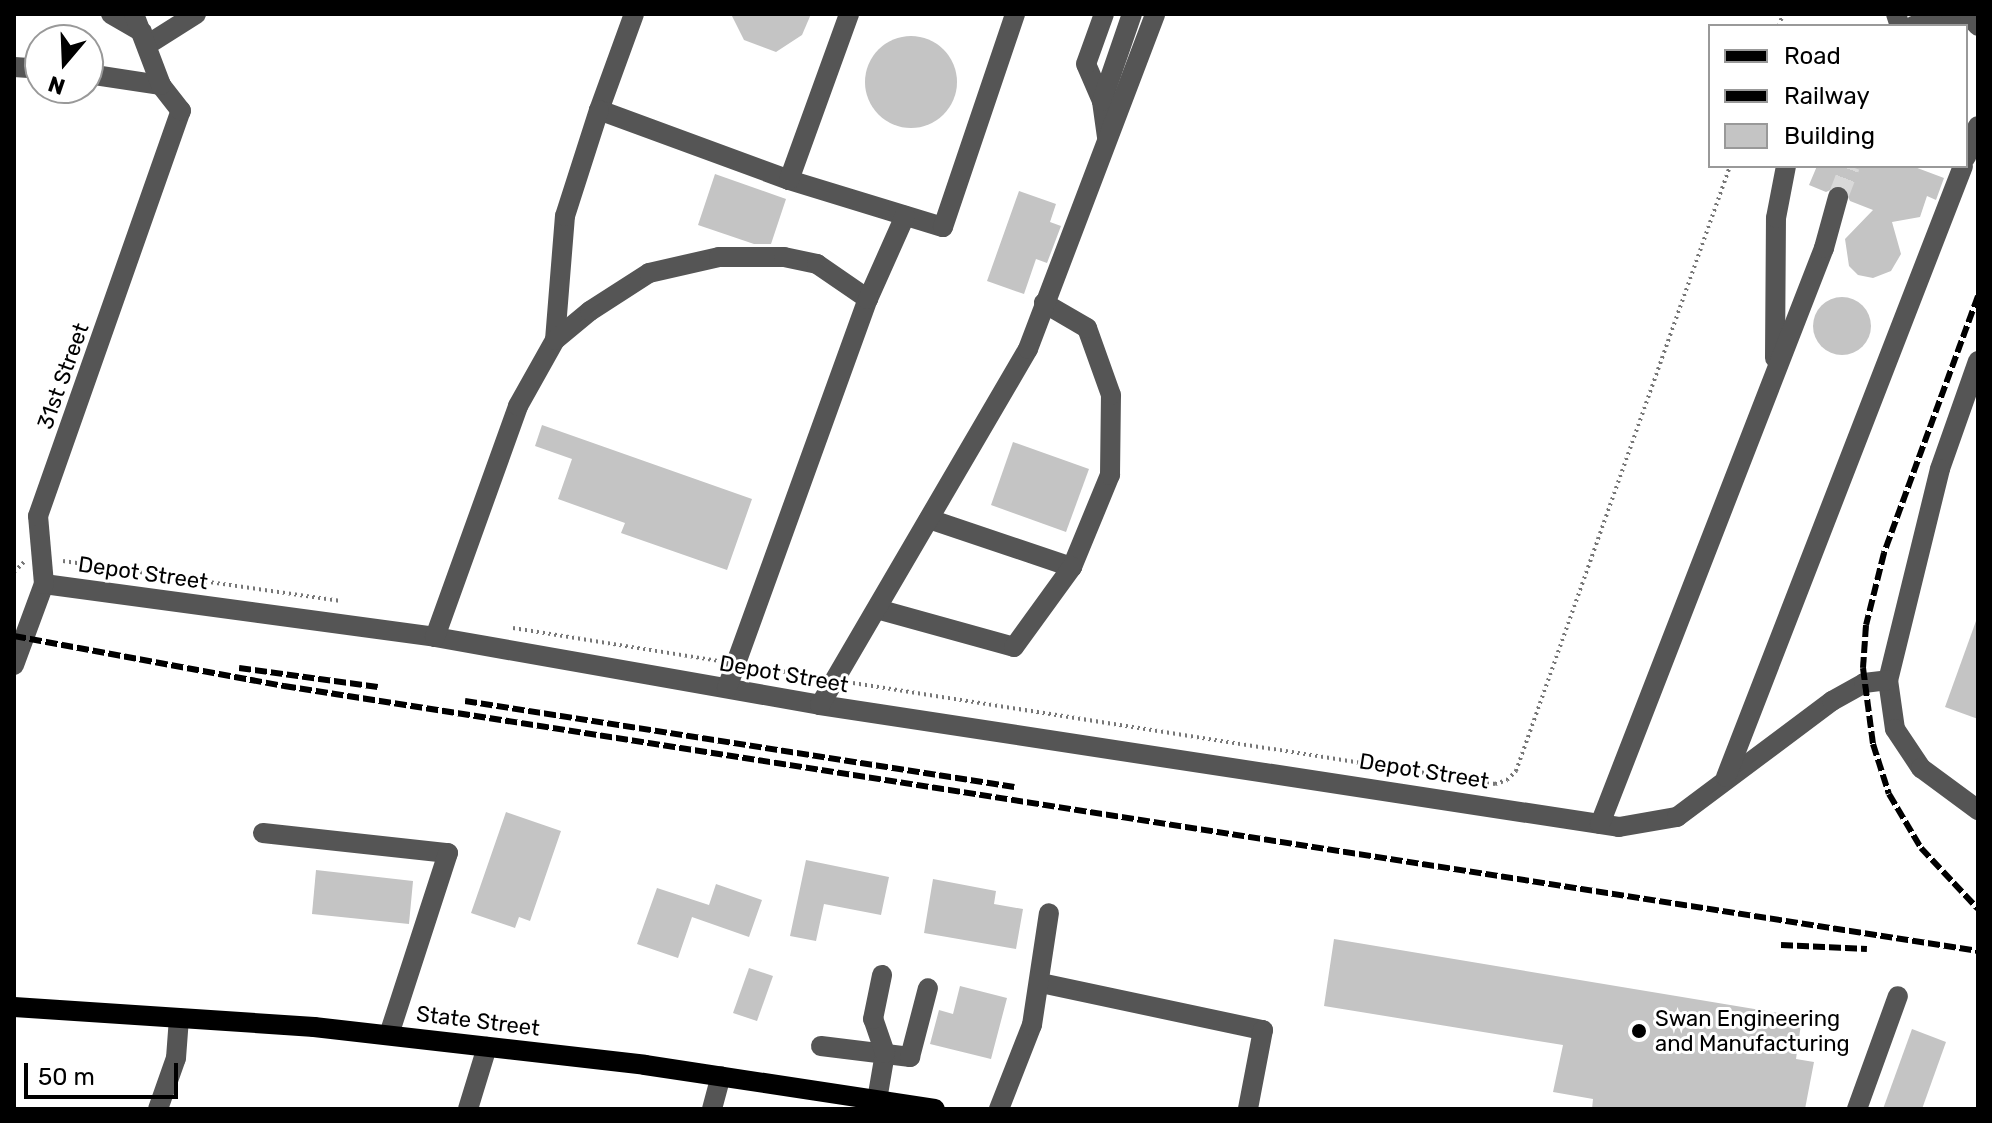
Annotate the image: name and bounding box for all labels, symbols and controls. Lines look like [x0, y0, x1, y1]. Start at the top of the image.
north arrow [24, 24, 104, 104]
legend [1708, 24, 1968, 168]
text: Road [1784, 42, 1841, 70]
text: N [45, 70, 69, 101]
text: Railway [1784, 82, 1870, 110]
text: Building [1784, 122, 1875, 150]
street label: 31st Street [32, 319, 94, 433]
street label: Depot Street [76, 551, 210, 595]
street label: Depot Street [717, 650, 851, 698]
street label: Depot Street [1357, 748, 1491, 794]
street label: State Street [415, 1000, 541, 1042]
place label: Swan Engineering and Manufacturing [1655, 1005, 1850, 1056]
marker: Swan Engineering and Manufacturing [1630, 1022, 1648, 1040]
scale bar [28, 1047, 182, 1097]
text: 50 m [38, 1063, 95, 1091]

